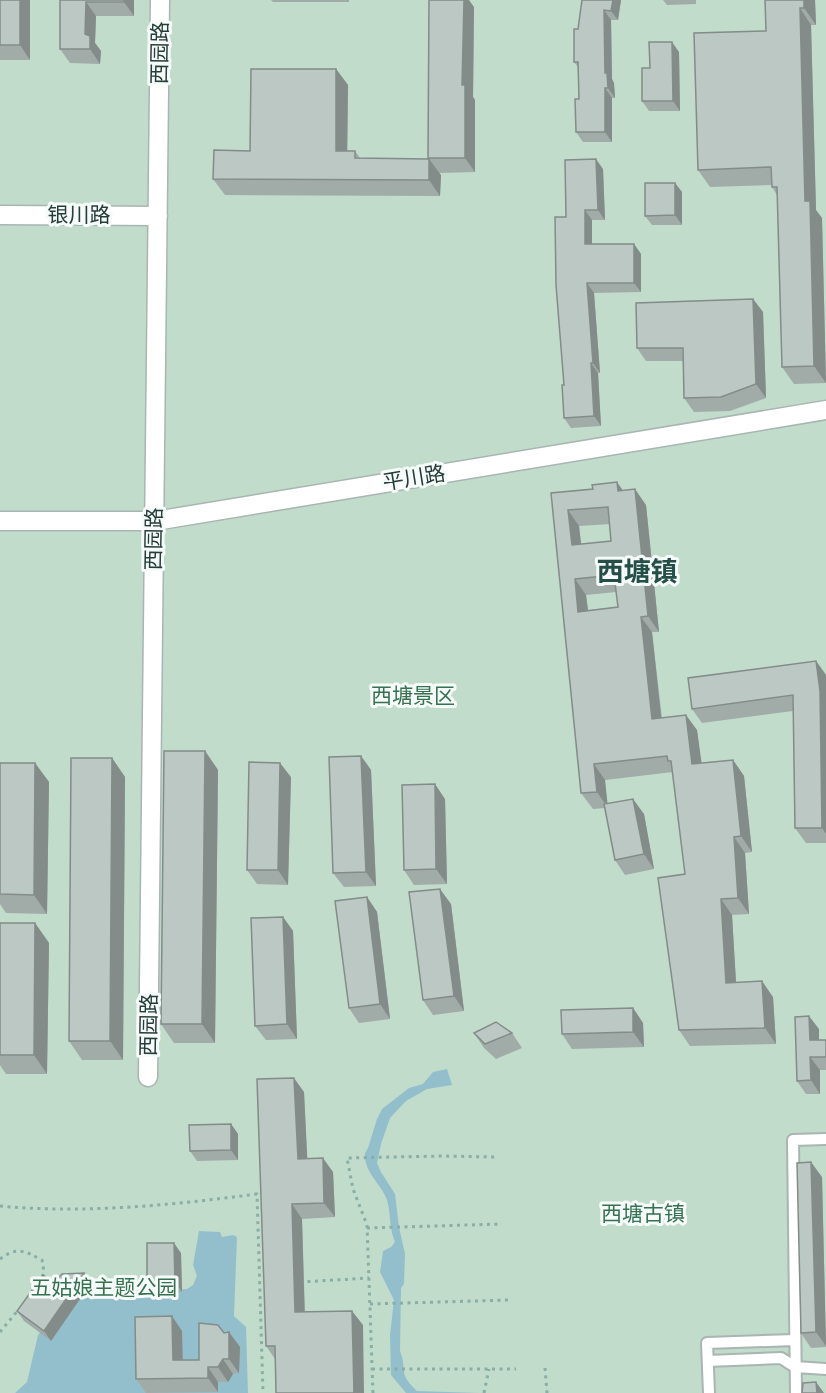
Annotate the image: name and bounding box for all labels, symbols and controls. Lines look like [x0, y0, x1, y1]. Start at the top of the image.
street label: 西园路 [145, 21, 172, 85]
street label: 银川路 [48, 201, 111, 226]
street label: 平川路 [381, 459, 447, 494]
street label: 西园路 [139, 507, 166, 571]
district label: 西塘镇 [597, 554, 678, 586]
park label: 西塘景区 [371, 682, 455, 707]
street label: 西园路 [134, 993, 161, 1057]
park label: 西塘古镇 [601, 1200, 685, 1225]
park label: 五姑娘主题公园 [31, 1274, 178, 1299]

